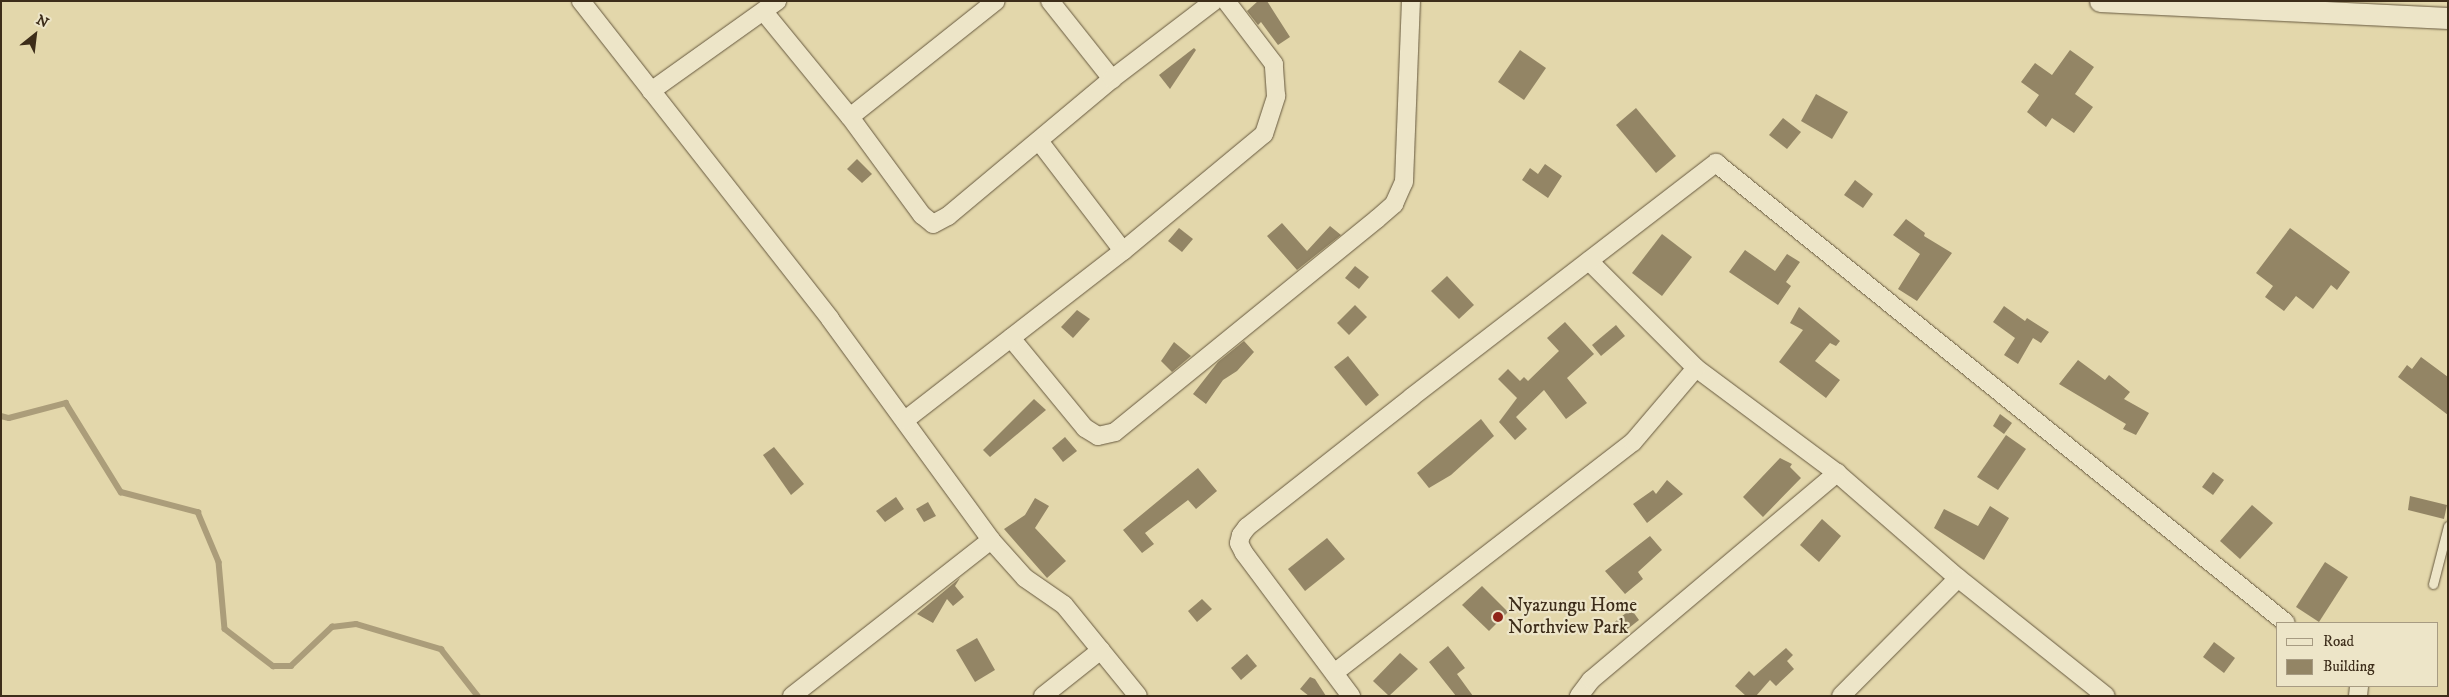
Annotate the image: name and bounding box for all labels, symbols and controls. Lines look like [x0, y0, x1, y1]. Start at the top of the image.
north arrow [10, 10, 60, 60]
text: N [33, 11, 52, 33]
place label: Nyazungu Home Northview Park [1508, 595, 1637, 639]
marker: Nyazungu Home Northview Park [1492, 611, 1504, 623]
legend [2276, 622, 2439, 687]
text: Road [2323, 632, 2354, 651]
text: Building [2323, 657, 2375, 676]

